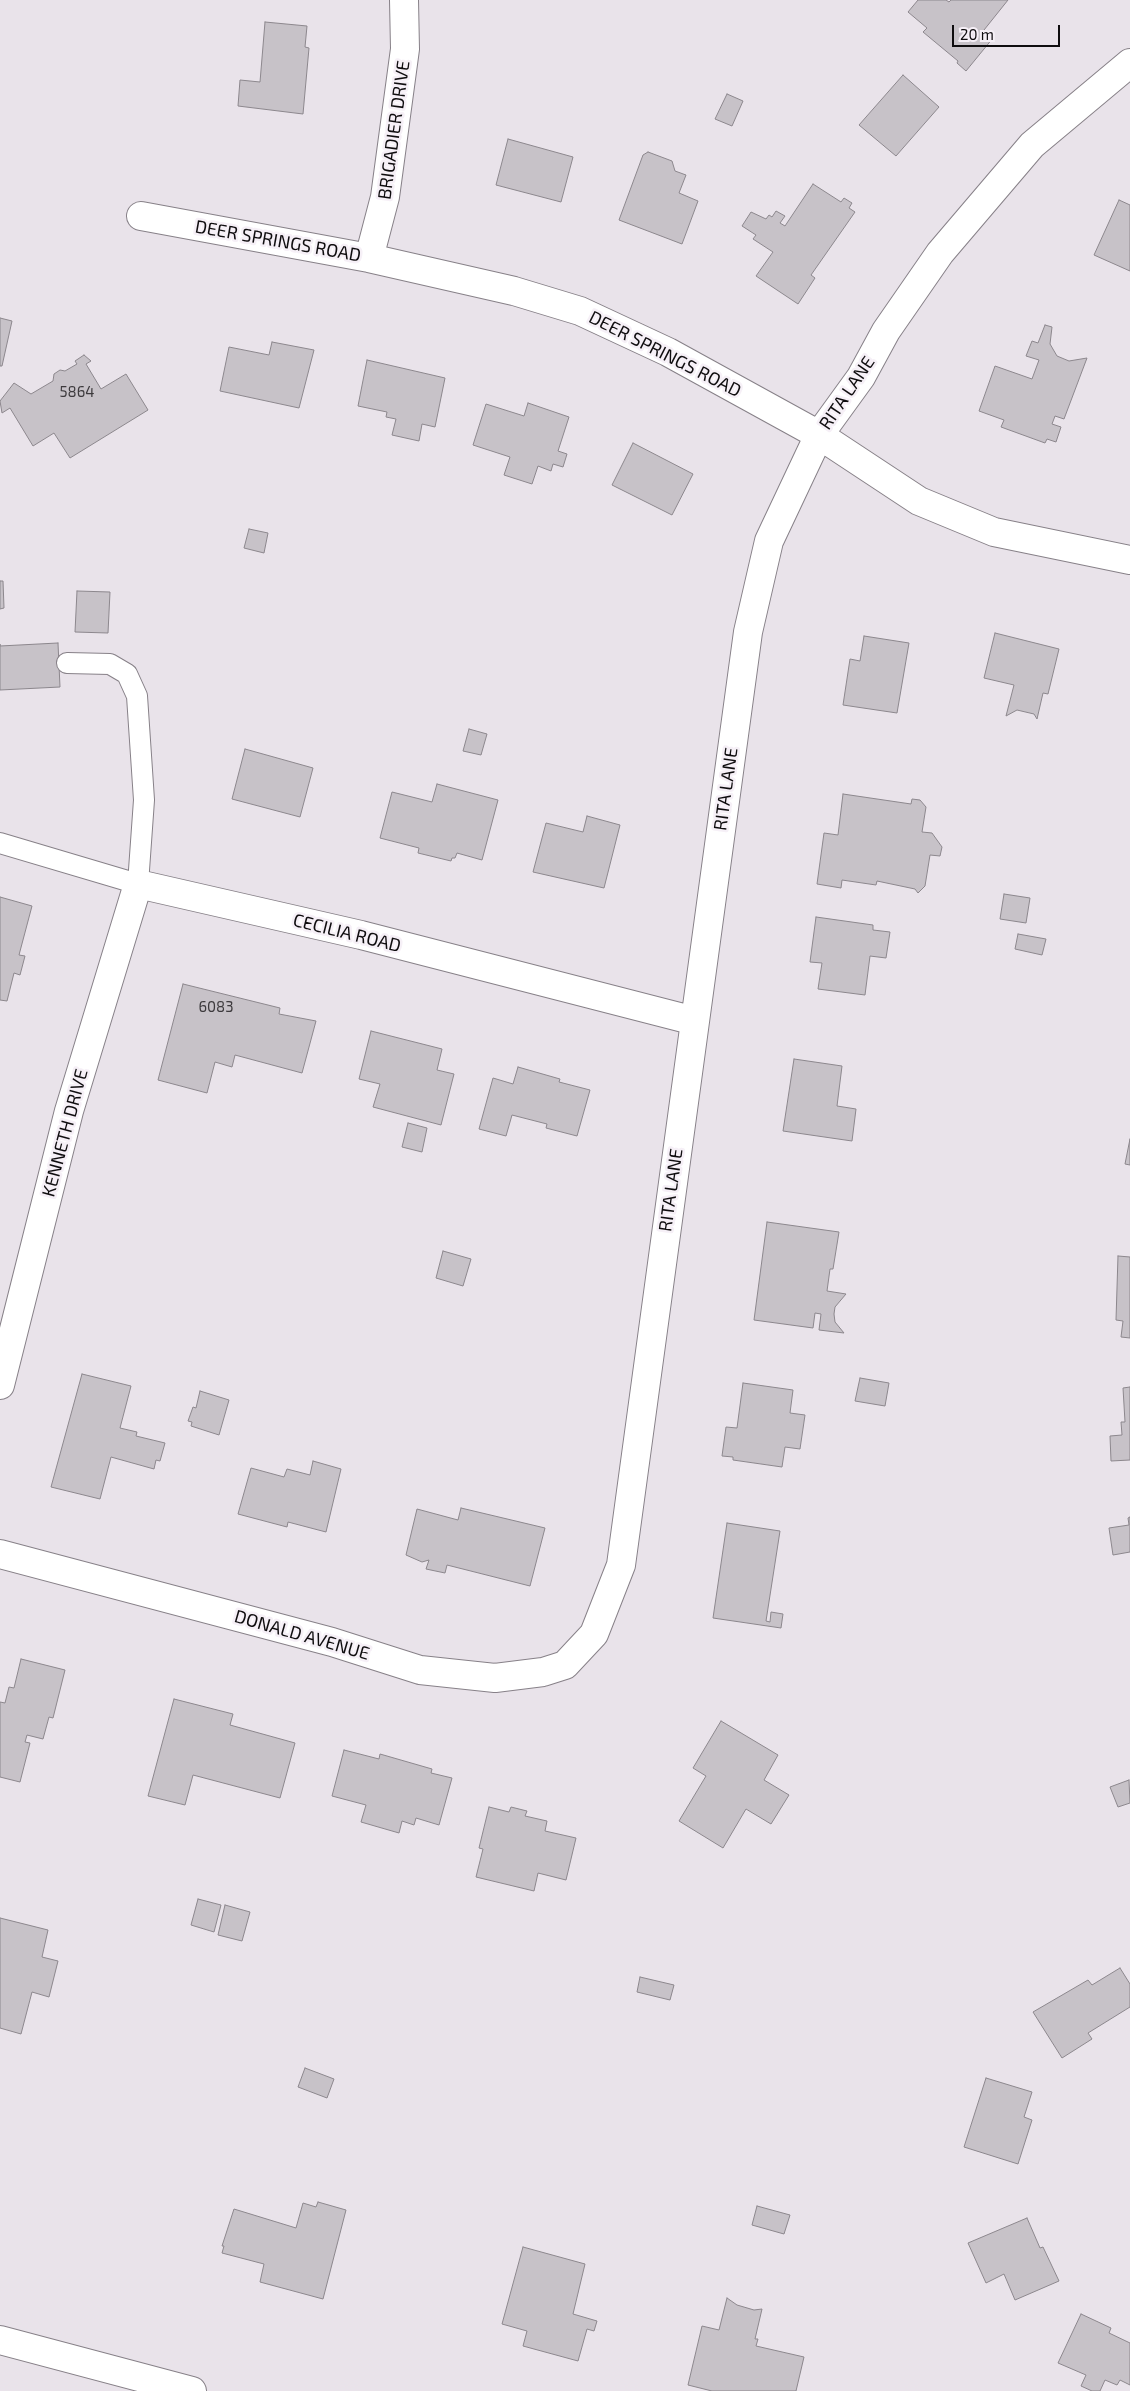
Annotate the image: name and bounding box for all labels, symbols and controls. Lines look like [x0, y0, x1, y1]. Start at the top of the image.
scale bar [955, 15, 1062, 47]
text: 20 m [960, 25, 994, 43]
street label: BRIGADIER DRIVE [374, 59, 414, 201]
street label: DEER SPRINGS ROAD [193, 216, 363, 266]
street label: DEER SPRINGS ROAD [585, 306, 745, 402]
street label: RITA LANE [815, 352, 879, 434]
house number: 5864 [60, 383, 94, 401]
street label: RITA LANE [709, 746, 743, 832]
street label: CECILIA ROAD [291, 909, 403, 957]
house number: 6083 [198, 998, 234, 1016]
street label: KENNETH DRIVE [38, 1067, 92, 1199]
street label: RITA LANE [654, 1147, 688, 1233]
street label: DONALD AVENUE [232, 1605, 372, 1665]

